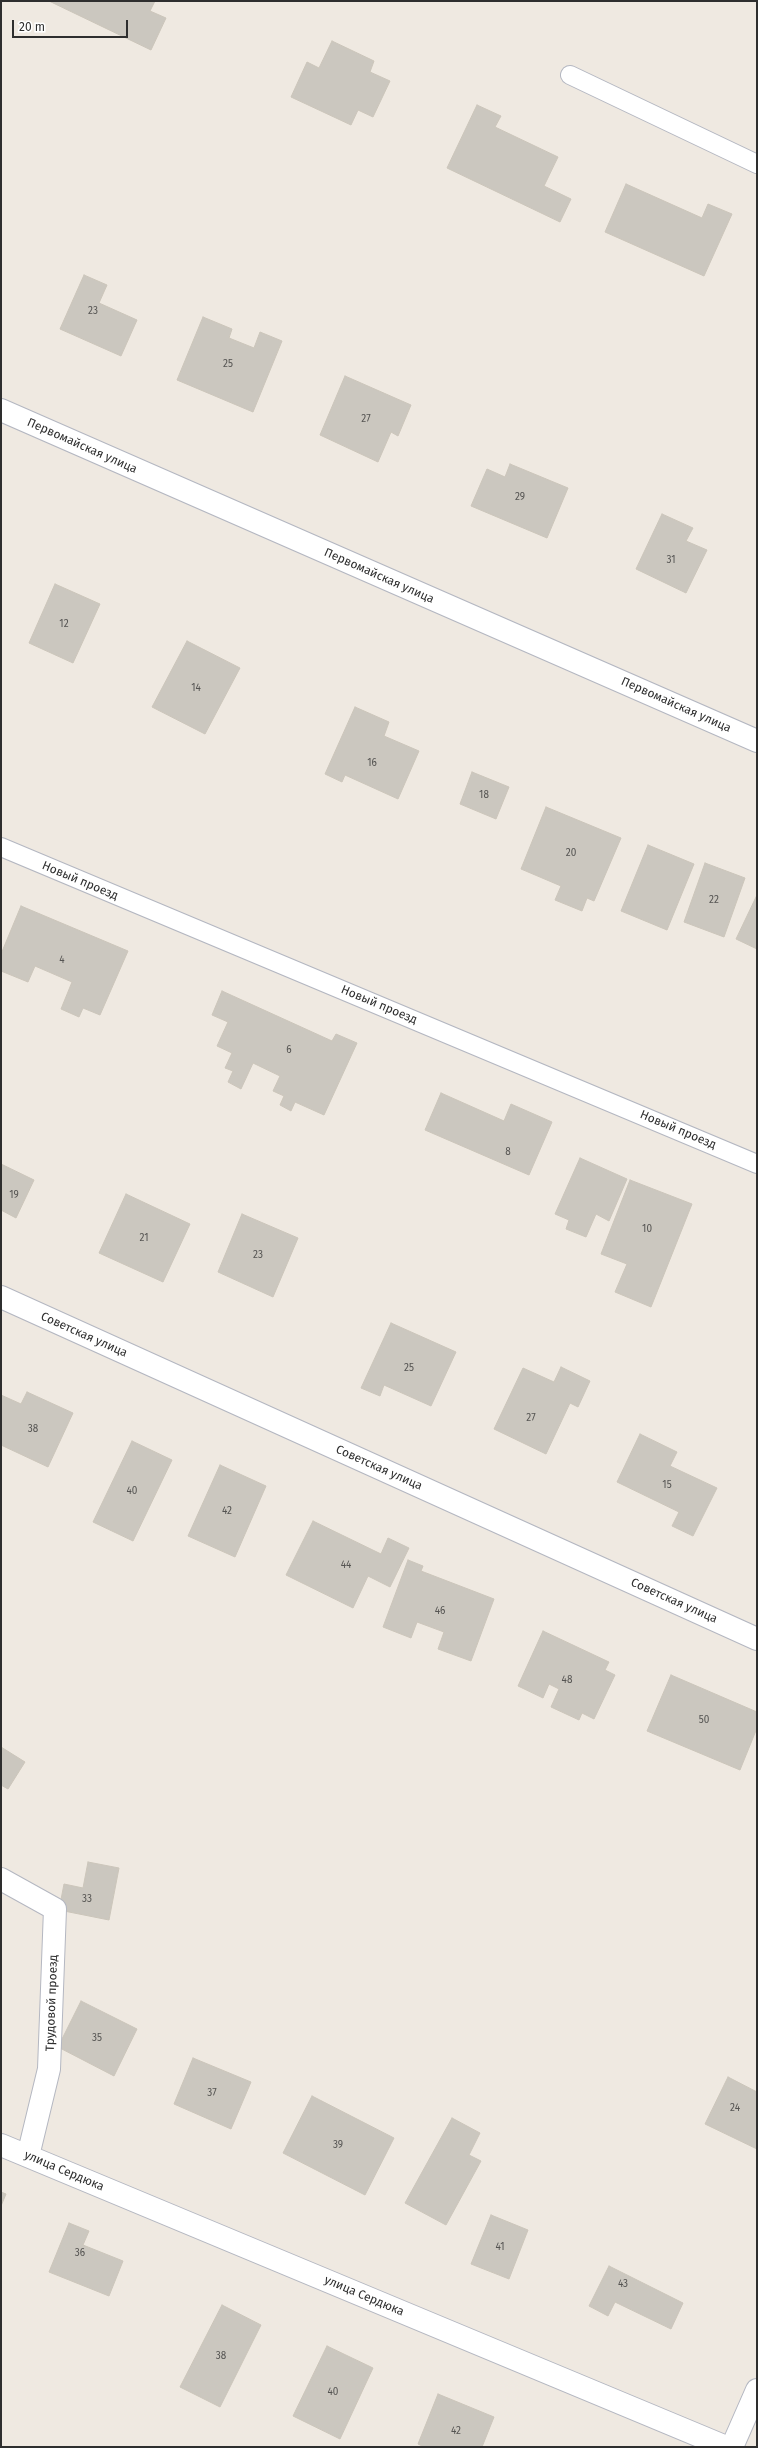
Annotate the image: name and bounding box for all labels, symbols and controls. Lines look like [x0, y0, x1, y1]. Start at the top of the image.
scale bar [14, 12, 130, 38]
text: 20 m [19, 20, 45, 34]
house number: 23 [88, 305, 98, 317]
house number: 25 [223, 358, 233, 370]
house number: 27 [361, 413, 371, 425]
street label: Первомайская улица [25, 415, 139, 477]
house number: 29 [515, 491, 525, 503]
street label: Первомайская улица [322, 545, 436, 607]
house number: 31 [666, 554, 676, 566]
house number: 12 [59, 618, 69, 630]
street label: Первомайская улица [619, 674, 733, 736]
house number: 14 [191, 682, 201, 694]
house number: 16 [367, 757, 377, 769]
house number: 18 [479, 789, 489, 801]
house number: 20 [566, 847, 576, 859]
street label: Новый проезд [40, 859, 120, 903]
house number: 22 [709, 894, 719, 906]
house number: 4 [59, 954, 65, 966]
street label: Новый проезд [339, 983, 419, 1027]
house number: 6 [286, 1044, 292, 1056]
street label: Новый проезд [638, 1108, 718, 1152]
house number: 8 [505, 1146, 511, 1158]
house number: 19 [9, 1189, 19, 1201]
house number: 10 [642, 1223, 652, 1235]
house number: 21 [139, 1232, 149, 1244]
house number: 23 [253, 1249, 263, 1261]
street label: Советская улица [39, 1309, 129, 1361]
house number: 25 [404, 1362, 414, 1374]
house number: 27 [526, 1412, 536, 1424]
house number: 38 [28, 1423, 38, 1435]
street label: Советская улица [334, 1442, 424, 1494]
house number: 15 [662, 1479, 672, 1491]
house number: 40 [127, 1485, 137, 1497]
house number: 42 [222, 1505, 232, 1517]
house number: 44 [341, 1559, 351, 1571]
street label: Советская улица [629, 1575, 719, 1627]
house number: 46 [435, 1605, 445, 1617]
house number: 48 [562, 1674, 572, 1686]
house number: 50 [699, 1714, 709, 1726]
house number: 33 [82, 1893, 92, 1905]
street label: Трудовой проезд [43, 1954, 61, 2052]
house number: 35 [92, 2032, 102, 2044]
house number: 37 [207, 2087, 217, 2099]
house number: 24 [730, 2102, 740, 2114]
house number: 39 [333, 2139, 343, 2151]
street label: улица Сердюка [22, 2148, 106, 2194]
house number: 41 [495, 2241, 505, 2253]
house number: 36 [75, 2247, 85, 2259]
street label: улица Сердюка [322, 2273, 406, 2319]
house number: 43 [618, 2278, 628, 2290]
house number: 38 [216, 2350, 226, 2362]
house number: 40 [328, 2386, 338, 2398]
house number: 42 [451, 2425, 461, 2437]

